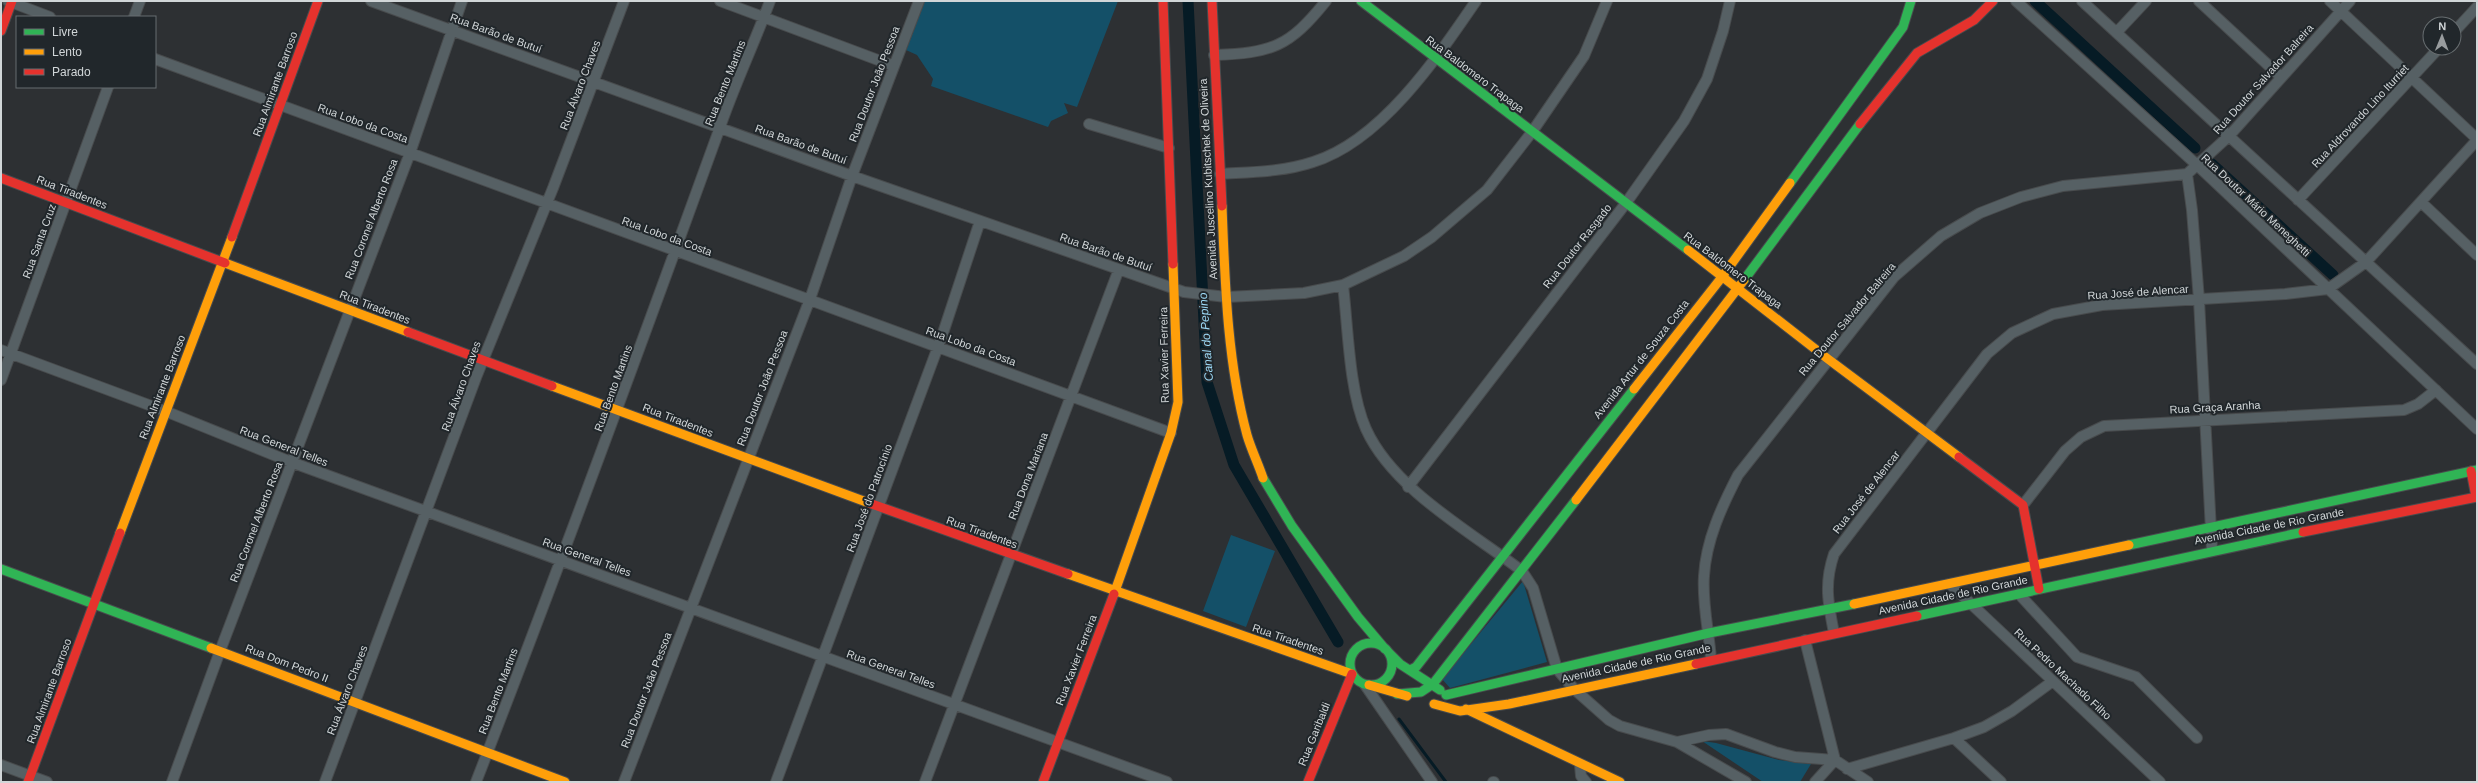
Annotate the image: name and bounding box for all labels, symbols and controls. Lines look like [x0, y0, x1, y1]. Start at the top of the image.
street label: Rua Barão de Butuí [449, 11, 543, 55]
legend [16, 16, 156, 88]
north arrow [2422, 16, 2462, 56]
text: N [2438, 20, 2446, 32]
street label: Rua Doutor Salvador Balreira [2210, 21, 2316, 136]
street label: Rua Doutor João Pessoa [846, 24, 902, 144]
text: Livre [52, 25, 78, 39]
street label: Rua Almirante Barroso [250, 30, 300, 138]
street label: Rua Baldomero Trapaga [1424, 33, 1527, 115]
street label: Rua Álvaro Chaves [557, 38, 603, 131]
street label: Rua Bento Martins [702, 38, 748, 127]
text: Lento [52, 45, 82, 59]
street label: Rua Aldrovando Lino Iturriet [2309, 62, 2411, 170]
text: Parado [52, 65, 91, 79]
street label: Avenida Juscelino Kubitschek de Oliveira [1197, 77, 1219, 280]
street label: Rua Lobo da Costa [316, 101, 410, 145]
street label: Rua Barão de Butuí [754, 122, 848, 166]
street label: Rua Doutor Mário Meneghetti [2199, 151, 2313, 259]
street label: Rua Coronel Alberto Rosa [342, 156, 400, 281]
street label: Rua Tiradentes [35, 173, 109, 211]
street label: Rua Santa Cruz [20, 202, 58, 280]
street label: Rua Doutor Rasgado [1540, 202, 1614, 290]
street label: Rua Lobo da Costa [620, 214, 714, 258]
street label: Rua Baldomero Trapaga [1682, 229, 1785, 311]
street label: Rua Barão de Butuí [1058, 231, 1154, 273]
street label: Rua Doutor Salvador Balreira [1796, 259, 1898, 378]
street label: Rua José de Alencar [2087, 282, 2189, 302]
street label: Rua Tiradentes [338, 288, 412, 326]
water label: Canal do Pepino [1196, 292, 1216, 382]
street label: Avenida Artur de Souza Costa [1591, 297, 1692, 421]
street label: Rua Xavier Ferreira [1157, 306, 1171, 403]
street label: Rua Lobo da Costa [924, 324, 1018, 368]
street label: Rua Doutor João Pessoa [734, 328, 790, 448]
street label: Rua Almirante Barroso [137, 333, 187, 441]
street label: Rua Álvaro Chaves [439, 339, 483, 433]
street label: Rua Bento Martins [592, 343, 634, 433]
street label: Rua Graça Aranha [2169, 399, 2262, 415]
street label: Rua Tiradentes [641, 401, 715, 439]
street label: Rua General Telles [238, 424, 330, 469]
street label: Rua Dona Mariana [1006, 430, 1050, 521]
street label: Rua José do Patrocínio [844, 442, 894, 554]
street label: Rua José de Alencar [1830, 448, 1902, 536]
street label: Rua Coronel Alberto Rosa [227, 459, 285, 584]
street label: Avenida Cidade de Rio Grande [2193, 506, 2345, 546]
street label: Rua Tiradentes [945, 514, 1020, 551]
street label: Rua General Telles [541, 535, 633, 579]
street label: Avenida Cidade de Rio Grande [1877, 573, 2029, 617]
street label: Rua Xavier Ferreira [1053, 612, 1099, 707]
street label: Rua Tiradentes [1251, 621, 1326, 657]
street label: Rua Pedro Machado Filho [2012, 626, 2114, 722]
street label: Rua Doutor João Pessoa [618, 630, 674, 750]
street label: Rua Almirante Barroso [24, 637, 74, 745]
street label: Avenida Cidade de Rio Grande [1560, 641, 1712, 685]
street label: Rua Dom Pedro II [244, 642, 330, 684]
street label: Rua Álvaro Chaves [324, 643, 370, 736]
street label: Rua Bento Martins [476, 646, 520, 736]
street label: Rua General Telles [845, 647, 937, 691]
street label: Rua Garibaldi [1296, 701, 1332, 767]

